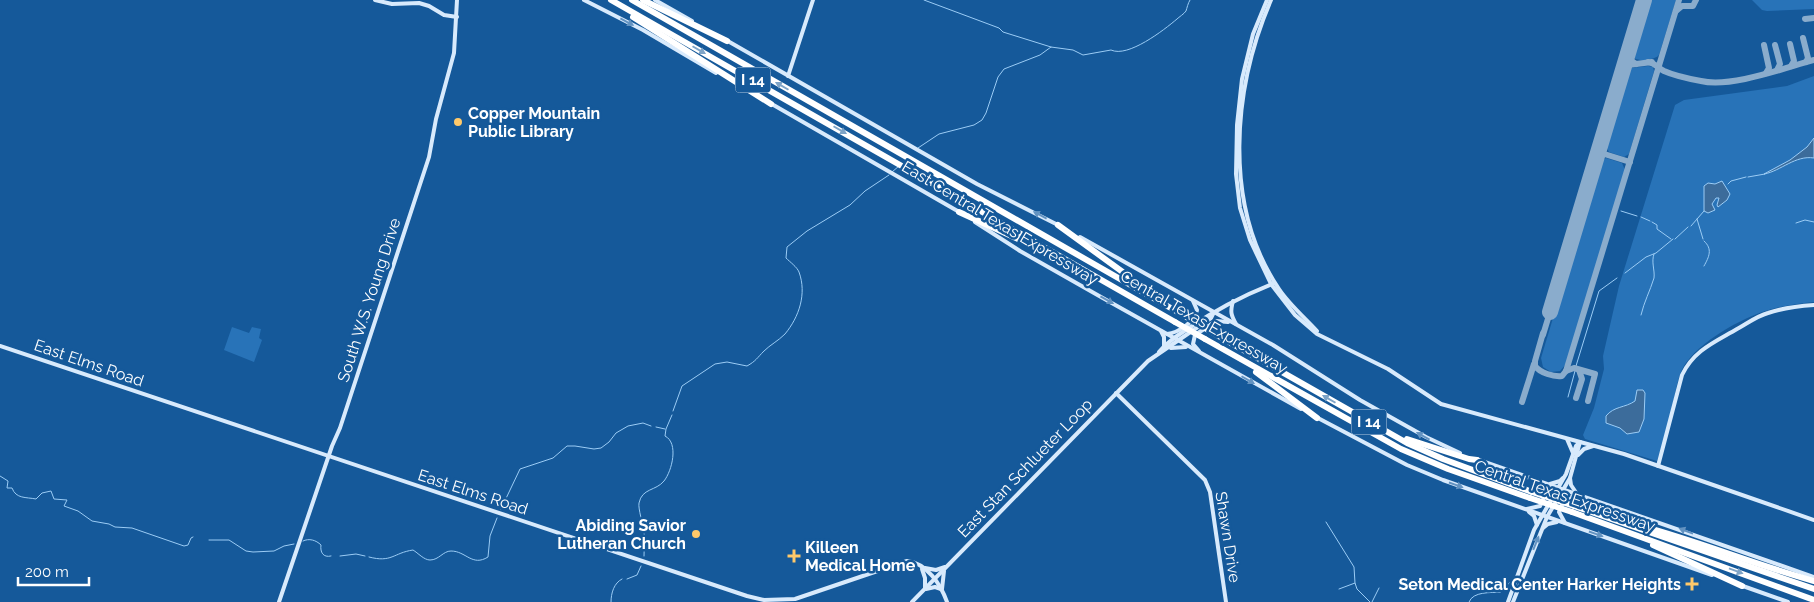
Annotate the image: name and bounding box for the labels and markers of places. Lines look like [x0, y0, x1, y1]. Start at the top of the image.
place label: Copper Mountain Public Library [468, 104, 600, 141]
marker: Copper Mountain Public Library [452, 116, 464, 128]
place label: Abiding Savior Lutheran Church [557, 516, 686, 553]
marker: Abiding Savior Lutheran Church [690, 528, 702, 540]
place label: Killeen Medical Home [805, 538, 916, 575]
marker: Killeen Medical Home [787, 549, 801, 563]
place label: Seton Medical Center Harker Heights [1398, 575, 1681, 594]
marker: Seton Medical Center Harker Heights [1685, 577, 1699, 591]

